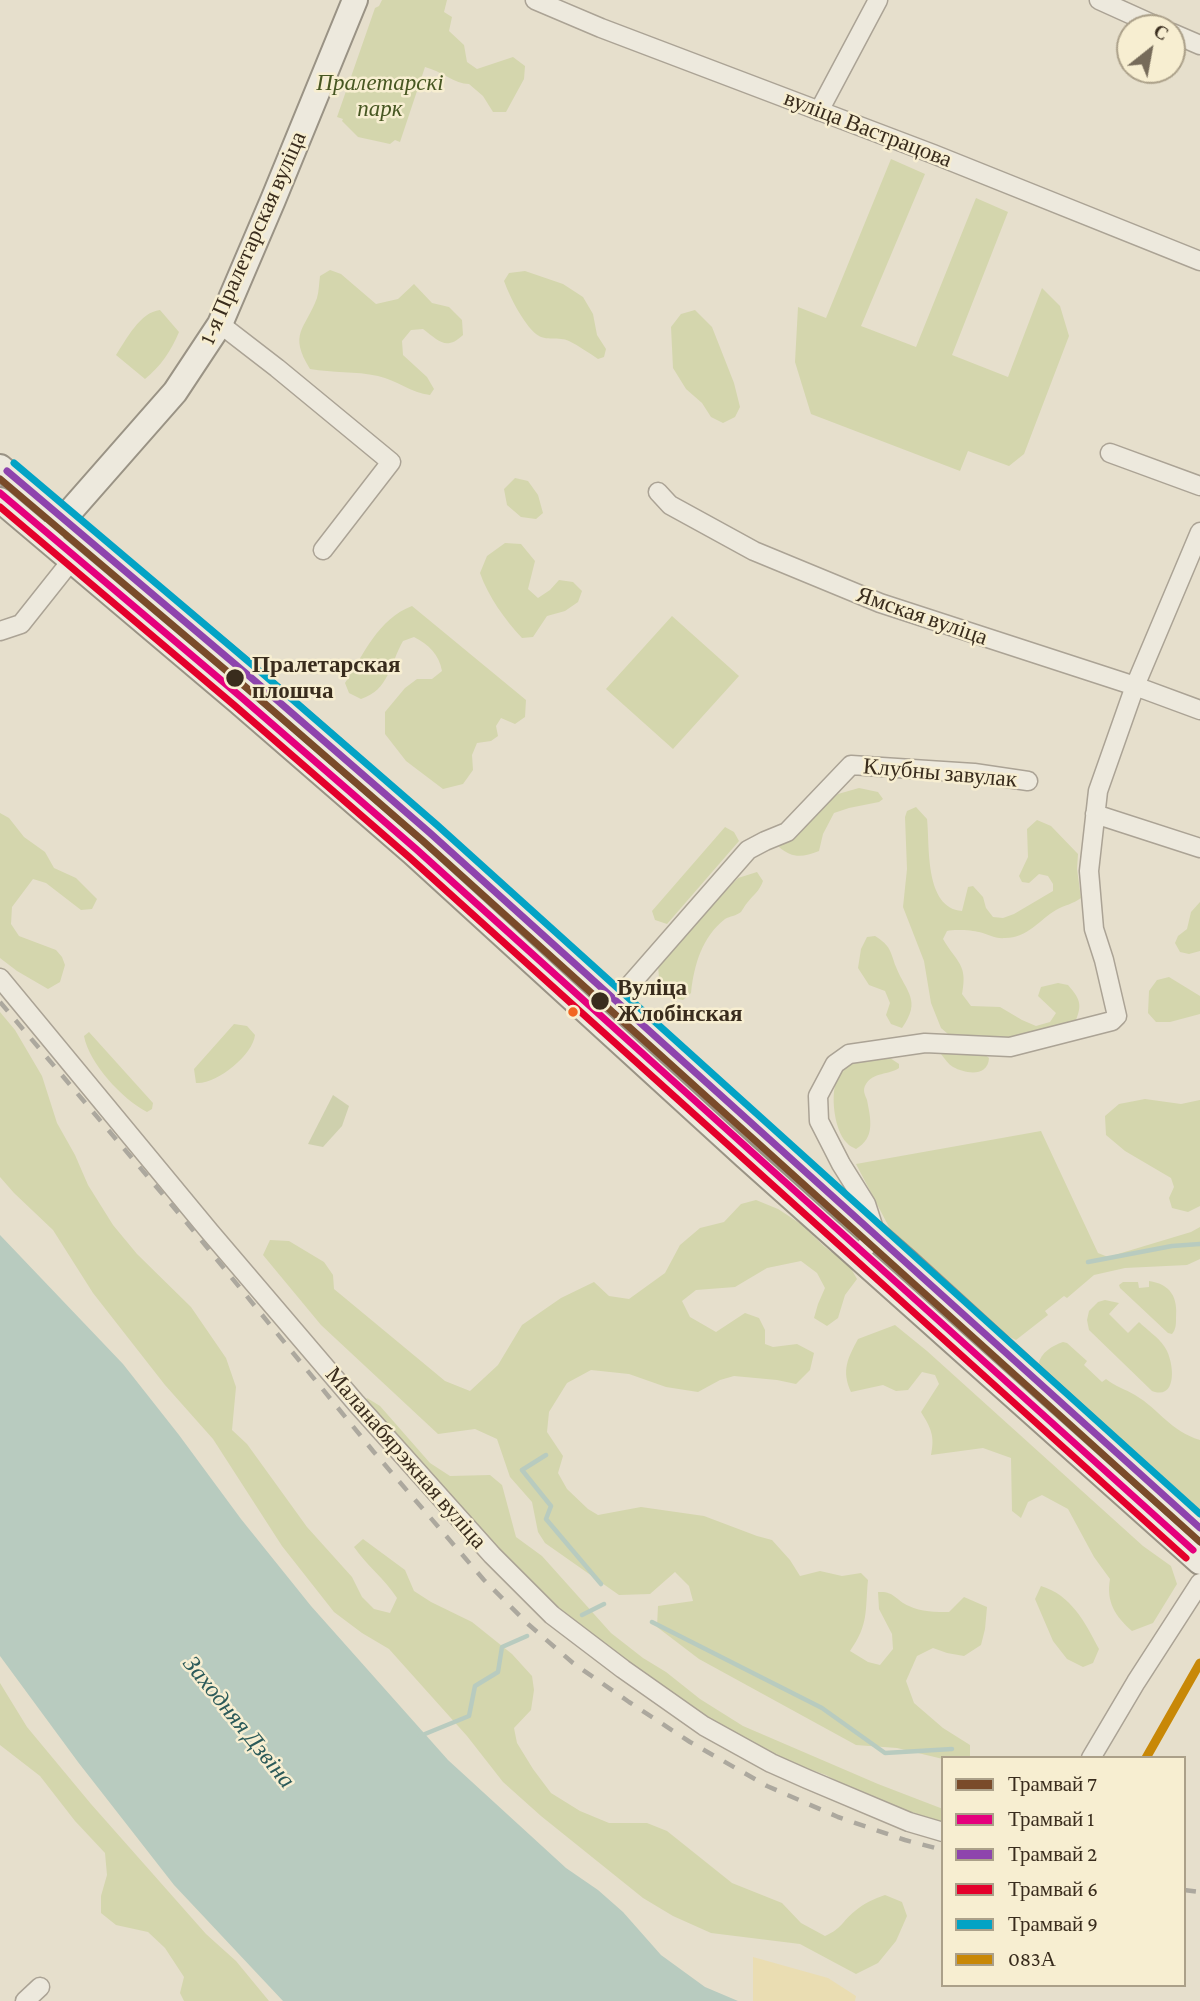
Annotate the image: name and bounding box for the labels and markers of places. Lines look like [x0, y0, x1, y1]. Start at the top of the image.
place label: Пралетарская плошча [252, 651, 400, 705]
marker: Пралетарская плошча [224, 667, 246, 689]
place label: Вуліца Жлобінская [617, 974, 742, 1028]
marker: Вуліца Жлобінская [589, 990, 611, 1012]
unlabelled marker [566, 1005, 580, 1019]

